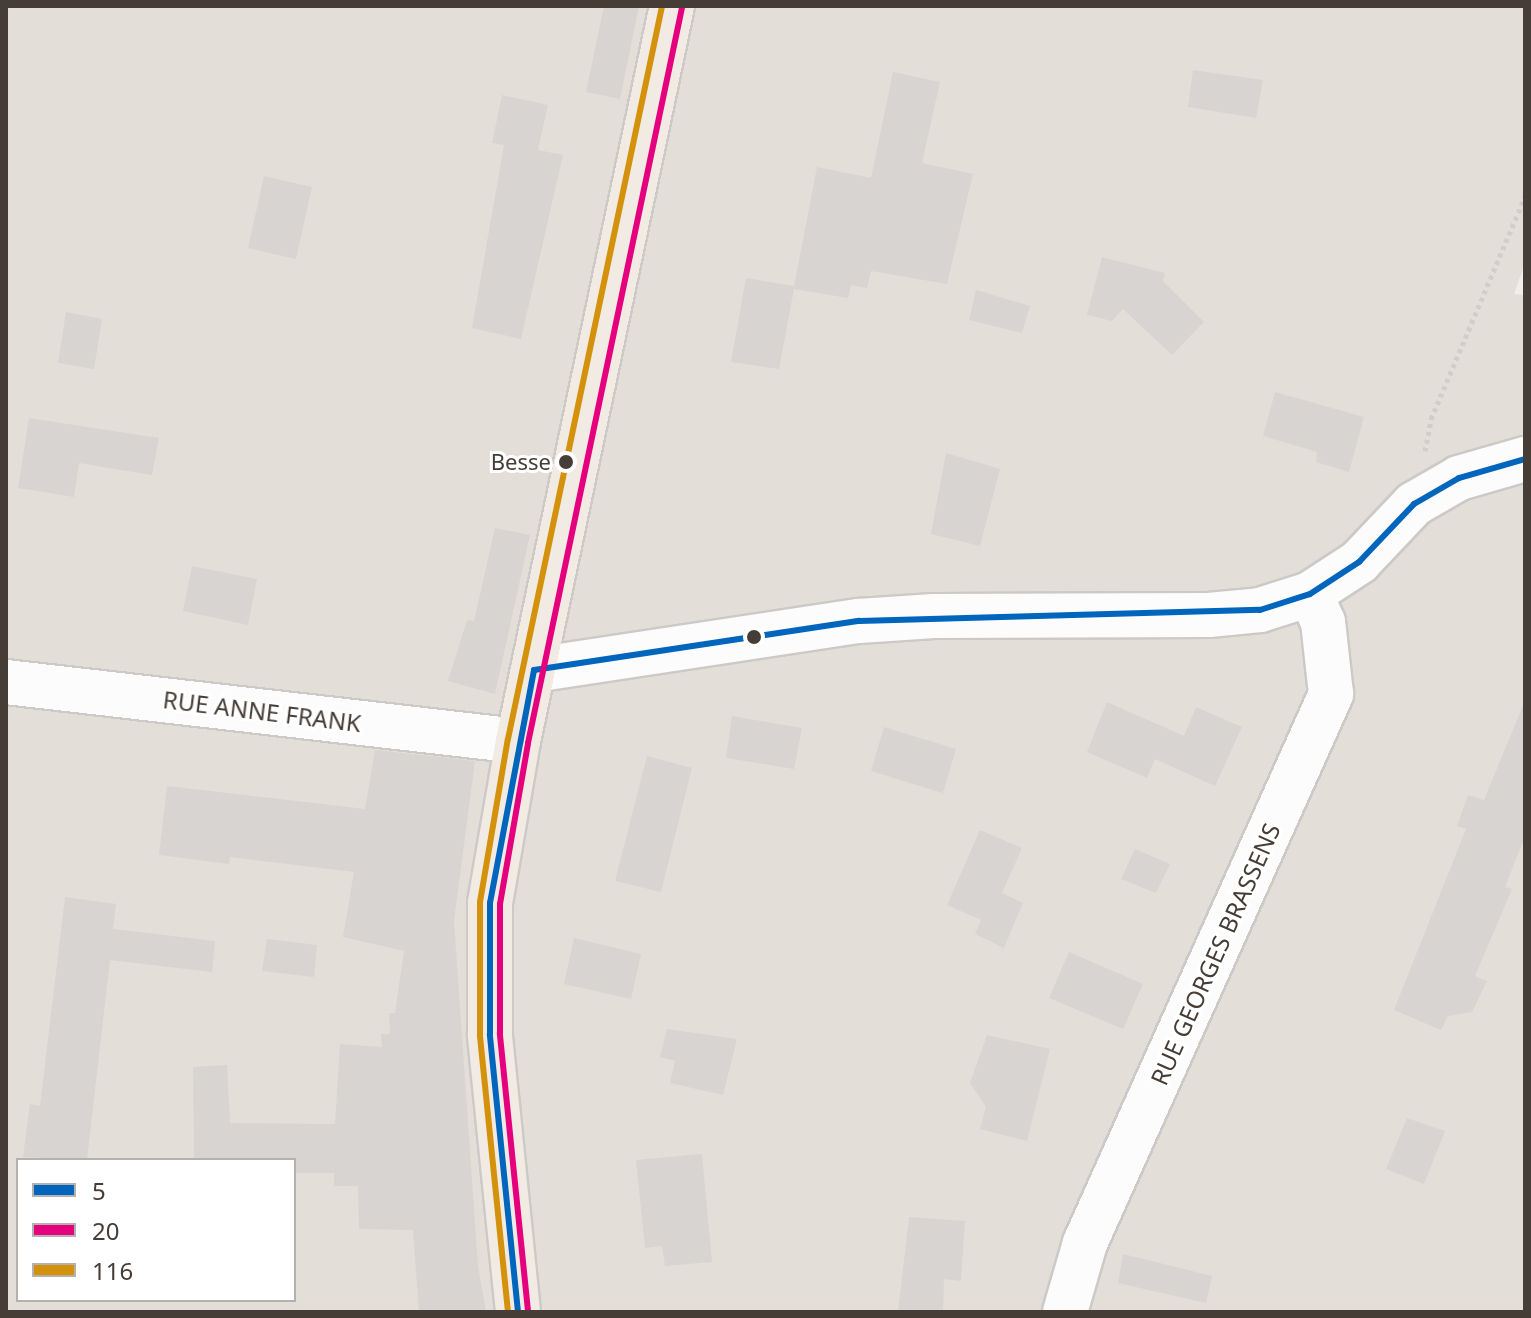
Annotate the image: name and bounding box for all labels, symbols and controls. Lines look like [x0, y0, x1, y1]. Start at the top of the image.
place label: Besse [491, 449, 551, 475]
marker: Besse [558, 454, 574, 470]
unlabelled marker [746, 629, 762, 645]
street label: RUE ANNE FRANK [161, 685, 363, 737]
street label: RUE GEORGES BRASSENS [1144, 819, 1286, 1089]
legend [16, 1158, 296, 1302]
text: 5 [92, 1174, 106, 1207]
text: 20 [92, 1214, 119, 1247]
text: 116 [92, 1254, 133, 1287]

